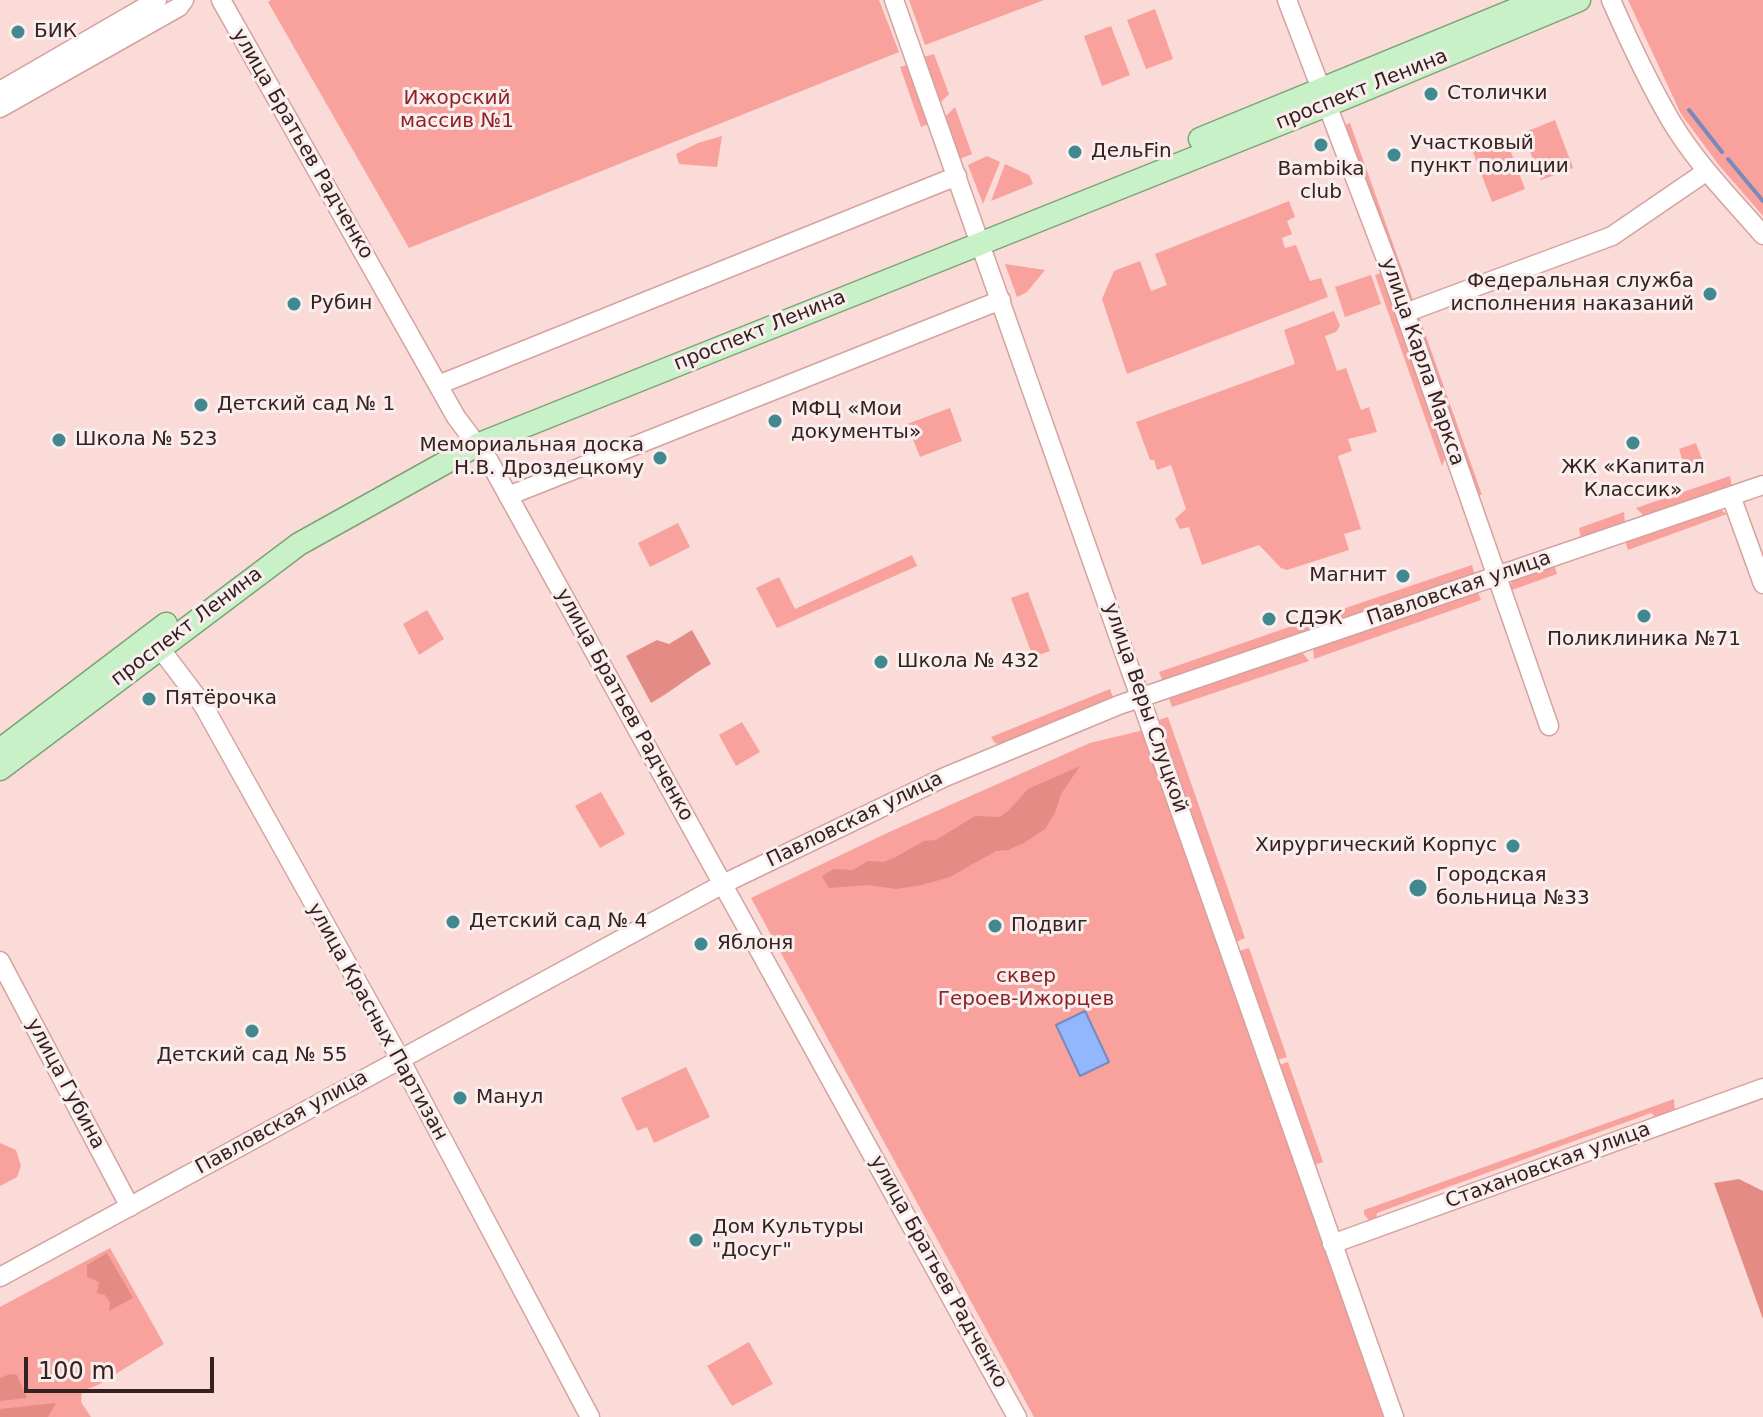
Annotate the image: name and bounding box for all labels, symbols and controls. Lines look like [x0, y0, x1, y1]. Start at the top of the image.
place label: БИК [34, 20, 77, 44]
marker: БИК [9, 23, 27, 41]
street label: улица Братьев Радченко [226, 25, 378, 263]
street label: проспект Ленина [1273, 45, 1451, 135]
place label: Столички [1447, 82, 1548, 106]
marker: Столички [1422, 85, 1440, 103]
park label: Ижорский массив №1 [400, 87, 514, 134]
place label: Участковый пункт полиции [1410, 132, 1569, 179]
marker: Bambika club [1312, 136, 1330, 154]
place label: ДельFin [1091, 140, 1172, 164]
marker: ДельFin [1066, 143, 1084, 161]
marker: Участковый пункт полиции [1385, 146, 1403, 164]
place label: Bambika club [1277, 158, 1365, 205]
street label: улица Карла Маркса [1375, 255, 1469, 469]
place label: Федеральная служба исполнения наказаний [1450, 270, 1694, 317]
marker: Федеральная служба исполнения наказаний [1701, 285, 1719, 303]
street label: проспект Ленина [671, 286, 849, 376]
place label: Рубин [310, 292, 372, 316]
marker: Рубин [285, 295, 303, 313]
place label: Детский сад № 1 [217, 393, 395, 417]
marker: Детский сад № 1 [192, 396, 210, 414]
place label: МФЦ «Мои документы» [791, 398, 921, 445]
marker: МФЦ «Мои документы» [766, 412, 784, 430]
place label: Школа № 523 [75, 428, 217, 452]
marker: Школа № 523 [50, 431, 68, 449]
place label: Мемориальная доска Н.В. Дроздецкому [419, 434, 644, 481]
marker: ЖК «Капитал Классик» [1624, 434, 1642, 452]
marker: Мемориальная доска Н.В. Дроздецкому [651, 449, 669, 467]
place label: ЖК «Капитал Классик» [1561, 456, 1705, 503]
street label: Павловская улица [1364, 546, 1554, 632]
street label: проспект Ленина [107, 562, 267, 692]
place label: Магнит [1309, 564, 1387, 588]
marker: Магнит [1394, 567, 1412, 585]
street label: улица Братьев Радченко [550, 585, 698, 825]
street label: улица Веры Слуцкой [1098, 600, 1192, 816]
place label: СДЭК [1285, 607, 1343, 631]
marker: Поликлиника №71 [1635, 607, 1653, 625]
marker: СДЭК [1260, 610, 1278, 628]
place label: Поликлиника №71 [1547, 628, 1741, 652]
place label: Школа № 432 [897, 650, 1039, 674]
marker: Школа № 432 [872, 653, 890, 671]
place label: Пятёрочка [165, 687, 277, 711]
marker: Пятёрочка [140, 690, 158, 708]
street label: Павловская улица [763, 767, 947, 873]
place label: Хирургический Корпус [1255, 834, 1497, 858]
marker: Хирургический Корпус [1504, 837, 1522, 855]
place label: Городская больница №33 [1436, 864, 1590, 911]
marker: Городская больница №33 [1407, 877, 1429, 899]
street label: улица Красных Партизан [302, 899, 452, 1145]
place label: Детский сад № 4 [469, 910, 647, 934]
marker: Детский сад № 4 [444, 913, 462, 931]
place label: Подвиг [1011, 914, 1087, 938]
marker: Подвиг [986, 917, 1004, 935]
place label: Яблоня [717, 932, 793, 956]
marker: Яблоня [692, 935, 710, 953]
park label: сквер Героев-Ижорцев [938, 965, 1114, 1012]
street label: улица Губина [20, 1015, 110, 1153]
marker: Детский сад № 55 [243, 1022, 261, 1040]
place label: Детский сад № 55 [156, 1044, 348, 1068]
street label: Павловская улица [192, 1066, 372, 1180]
place label: Манул [476, 1086, 543, 1110]
marker: Манул [451, 1089, 469, 1107]
street label: Стахановская улица [1442, 1118, 1654, 1214]
street label: улица Братьев Радченко [864, 1152, 1012, 1392]
place label: Дом Культуры "Досуг" [712, 1216, 864, 1263]
marker: Дом Культуры "Досуг" [687, 1231, 705, 1249]
scale bar [28, 1341, 218, 1391]
text: 100 m [38, 1357, 115, 1385]

